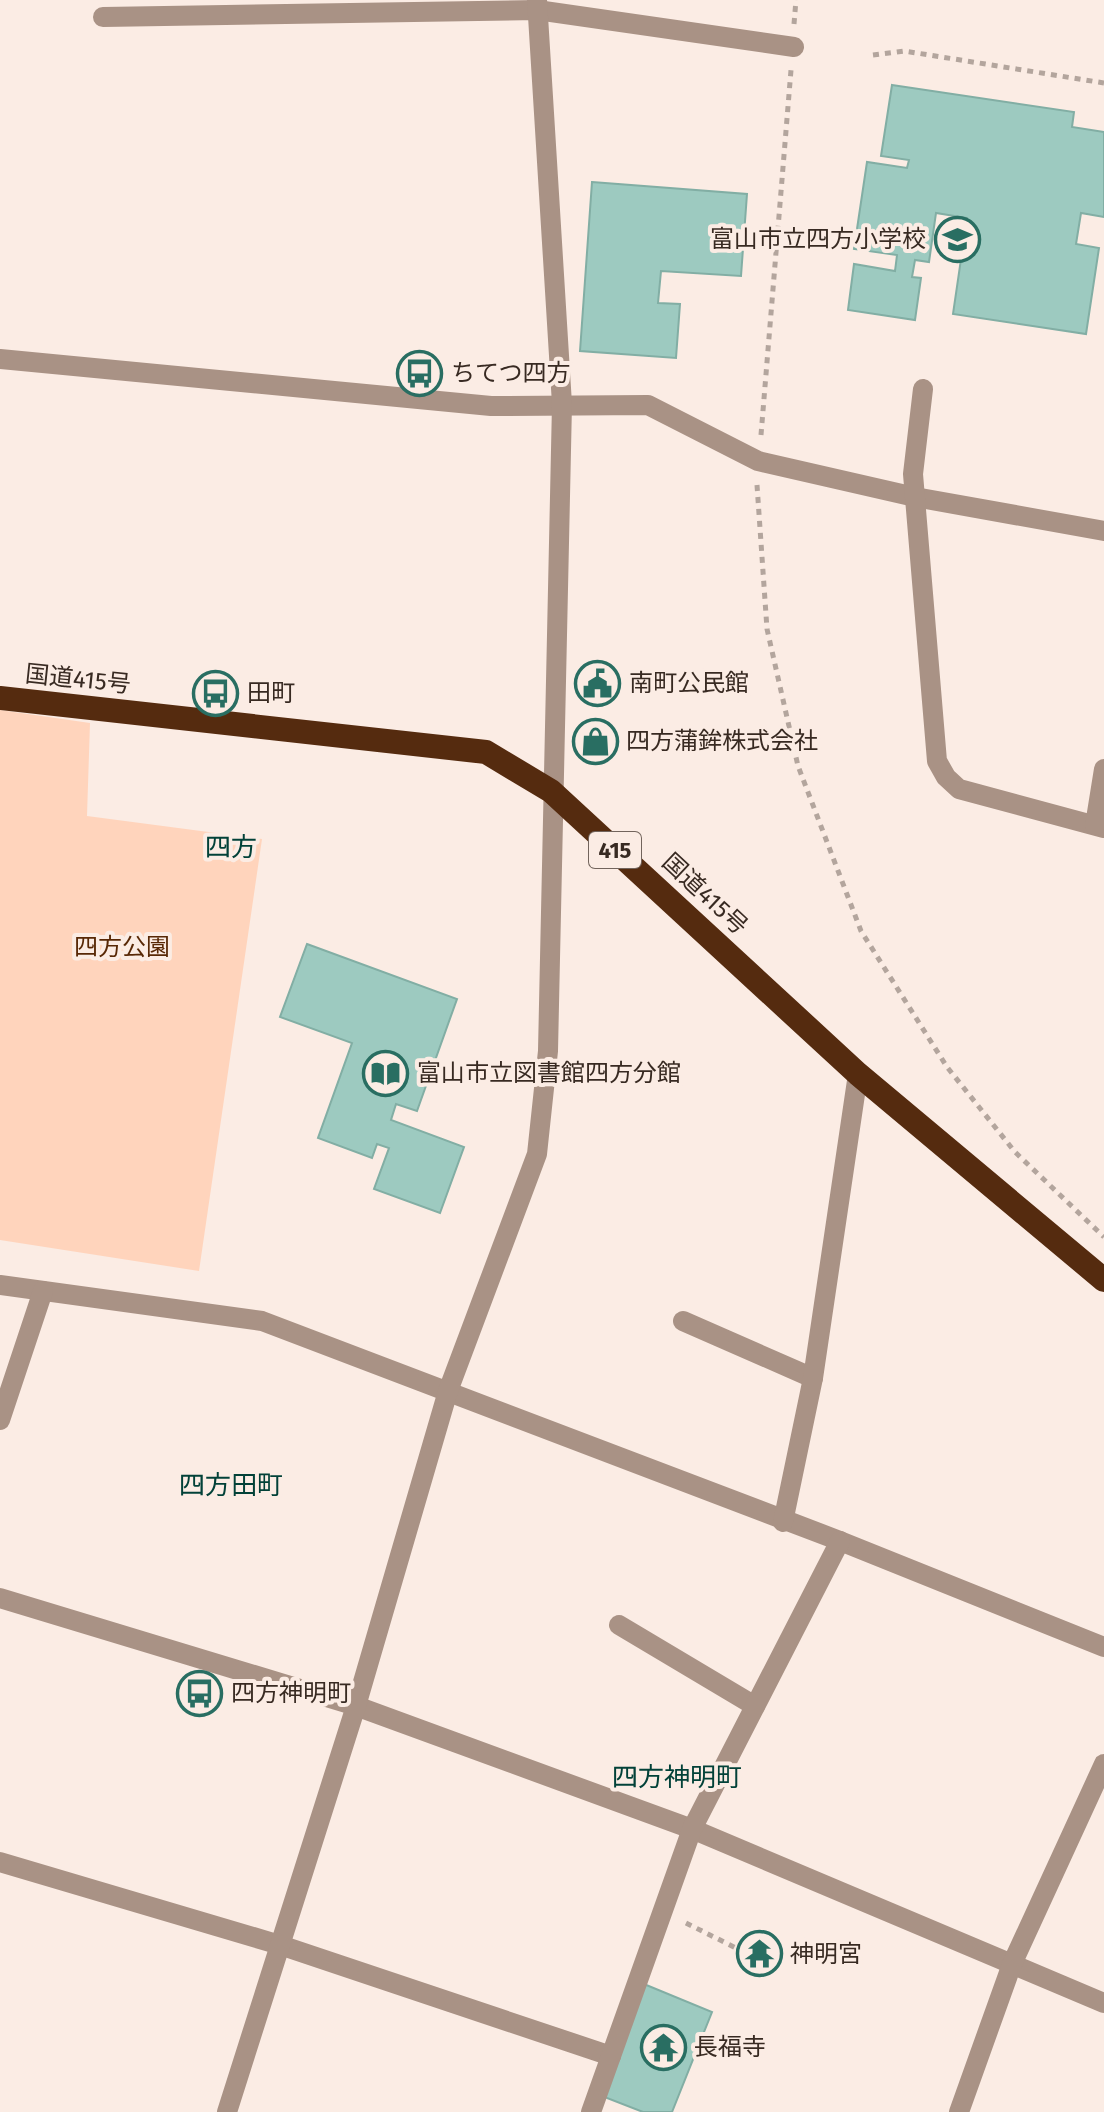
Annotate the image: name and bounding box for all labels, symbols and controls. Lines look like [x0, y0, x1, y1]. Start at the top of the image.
school or university icon: 富山市立四方小学校 [933, 215, 981, 263]
place label: 富山市立四方小学校 [710, 225, 926, 253]
bus stop icon: ちてつ四方 [396, 349, 444, 397]
place label: ちてつ四方 [451, 359, 571, 387]
public building icon: 南町公民館 [574, 659, 622, 707]
street label: 国道415号 [24, 660, 132, 698]
bus stop icon: 田町 [192, 669, 240, 717]
place label: 南町公民館 [629, 669, 749, 697]
place label: 田町 [247, 679, 295, 707]
shop icon: 四方蒲鉾株式会社 [571, 717, 619, 765]
place label: 四方蒲鉾株式会社 [626, 727, 818, 755]
district label: 四方 [205, 832, 257, 863]
road number: 415 [589, 832, 641, 868]
street label: 国道415号 [657, 848, 753, 940]
park label: 四方公園 [74, 933, 170, 961]
library icon: 富山市立図書館四方分館 [362, 1049, 410, 1097]
place label: 富山市立図書館四方分館 [417, 1059, 681, 1087]
district label: 四方田町 [179, 1470, 283, 1501]
bus stop icon: 四方神明町 [176, 1669, 224, 1717]
place label: 四方神明町 [231, 1679, 351, 1707]
district label: 四方神明町 [612, 1762, 742, 1793]
temple icon: 神明宮 [735, 1930, 783, 1978]
place label: 神明宮 [790, 1940, 862, 1968]
temple icon: 長福寺 [639, 2023, 687, 2071]
place label: 長福寺 [694, 2033, 766, 2061]

